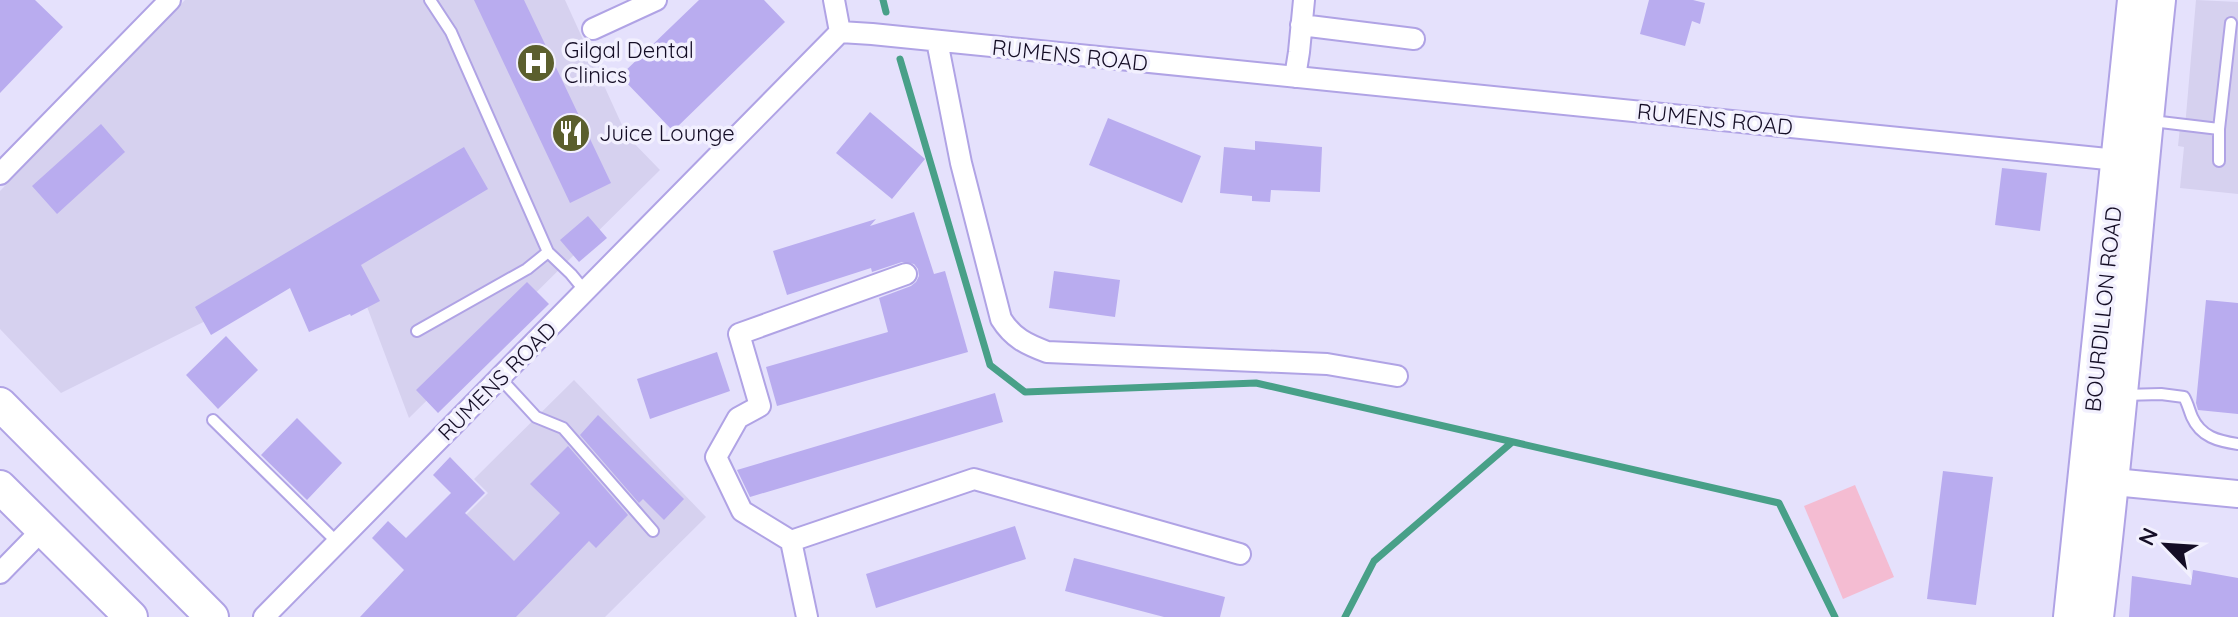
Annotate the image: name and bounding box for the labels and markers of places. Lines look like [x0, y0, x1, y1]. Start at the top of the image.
place label: Gilgal Dental Clinics [564, 36, 694, 89]
hospital icon: Gilgal Dental Clinics [515, 42, 557, 84]
restaurant icon: Juice Lounge [550, 112, 592, 154]
place label: Juice Lounge [599, 119, 735, 147]

